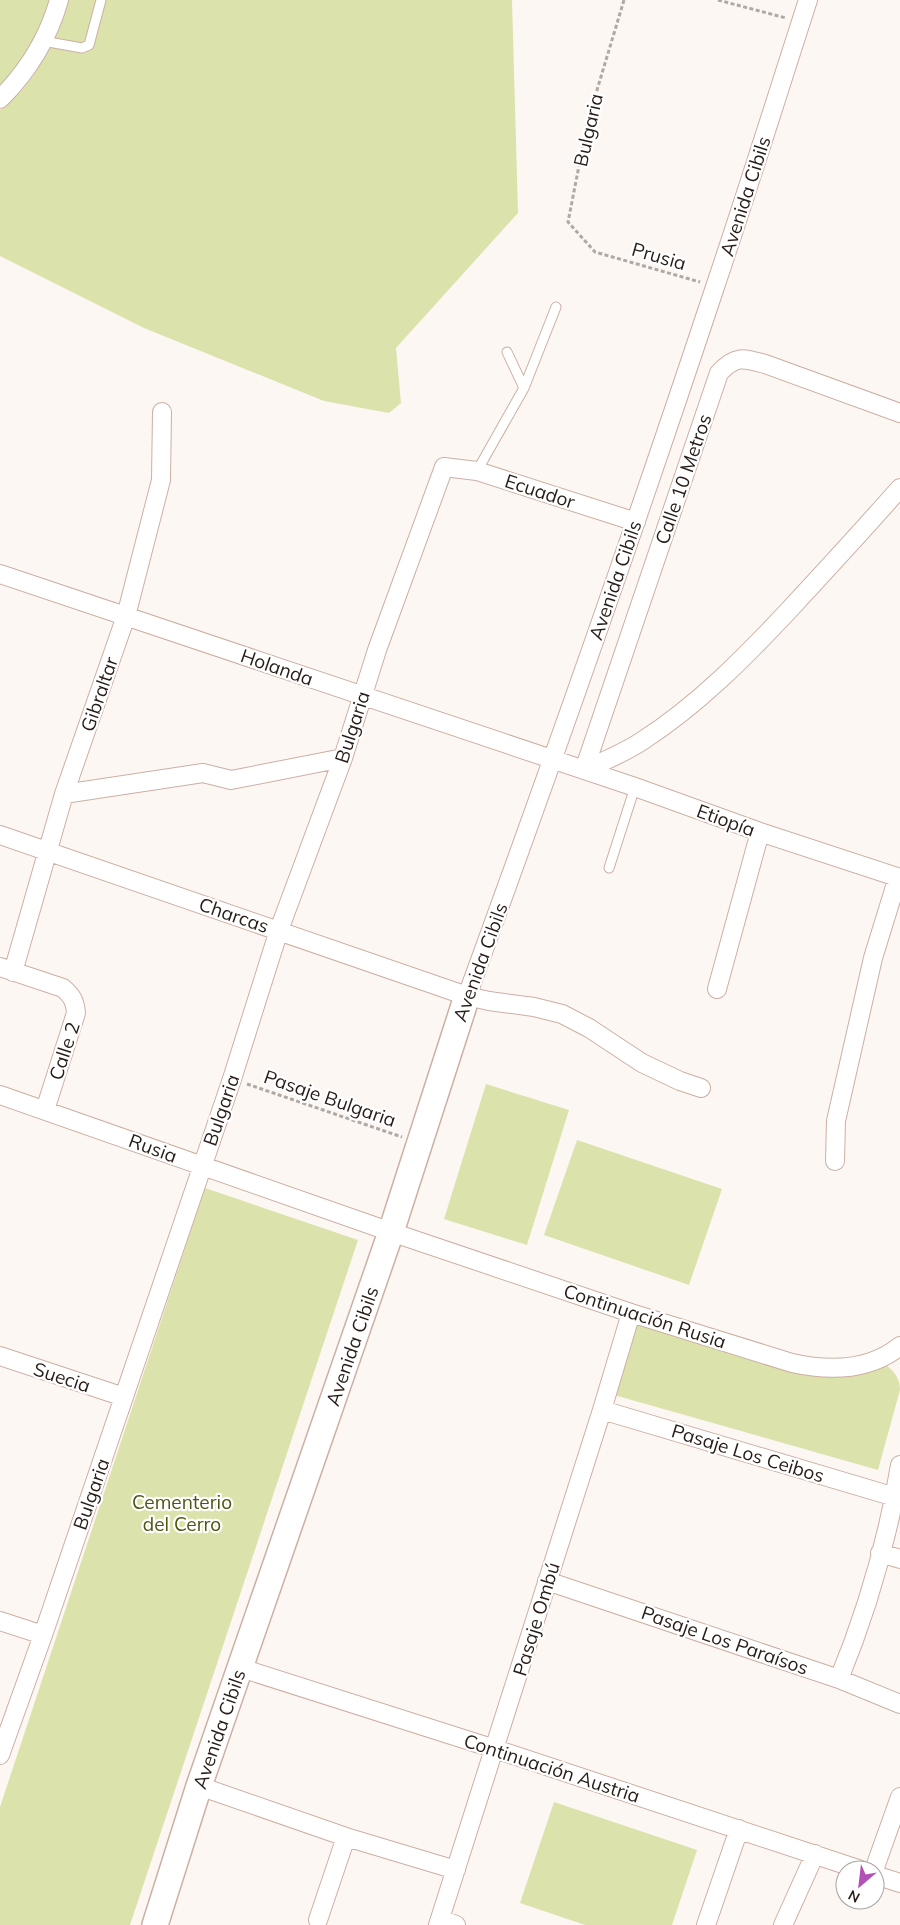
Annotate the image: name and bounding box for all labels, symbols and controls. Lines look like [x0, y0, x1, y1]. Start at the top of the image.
street label: Bulgaria [568, 91, 608, 169]
street label: Avenida Cibils [714, 133, 776, 259]
street label: Prusia [629, 237, 689, 275]
street label: Calle 10 Metros [649, 411, 717, 547]
street label: Ecuador [502, 468, 578, 514]
street label: Avenida Cibils [583, 517, 647, 643]
street label: Holanda [238, 643, 316, 691]
street label: Gibraltar [75, 653, 123, 735]
street label: Bulgaria [329, 688, 375, 766]
street label: Etiopía [694, 798, 758, 842]
street label: Charcas [196, 892, 272, 938]
street label: Avenida Cibils [447, 899, 513, 1025]
street label: Calle 2 [43, 1019, 85, 1083]
street label: Pasaje Bulgaria [261, 1064, 399, 1132]
street label: Bulgaria [198, 1071, 244, 1149]
street label: Rusia [126, 1128, 180, 1168]
street label: Continuación Rusia [561, 1278, 729, 1354]
street label: Avenida Cibils [320, 1283, 384, 1409]
street label: Suecia [30, 1357, 94, 1397]
street label: Pasaje Los Ceibos [669, 1418, 827, 1488]
street label: Bulgaria [68, 1455, 114, 1533]
park label: Cementerio del Cerro [132, 1490, 232, 1536]
street label: Pasaje Ombú [507, 1559, 565, 1679]
street label: Pasaje Los Paraísos [638, 1600, 812, 1680]
street label: Avenida Cibils [187, 1666, 251, 1792]
street label: Continuación Austria [461, 1728, 643, 1808]
north arrow [835, 1860, 885, 1910]
text: N [845, 1886, 863, 1907]

